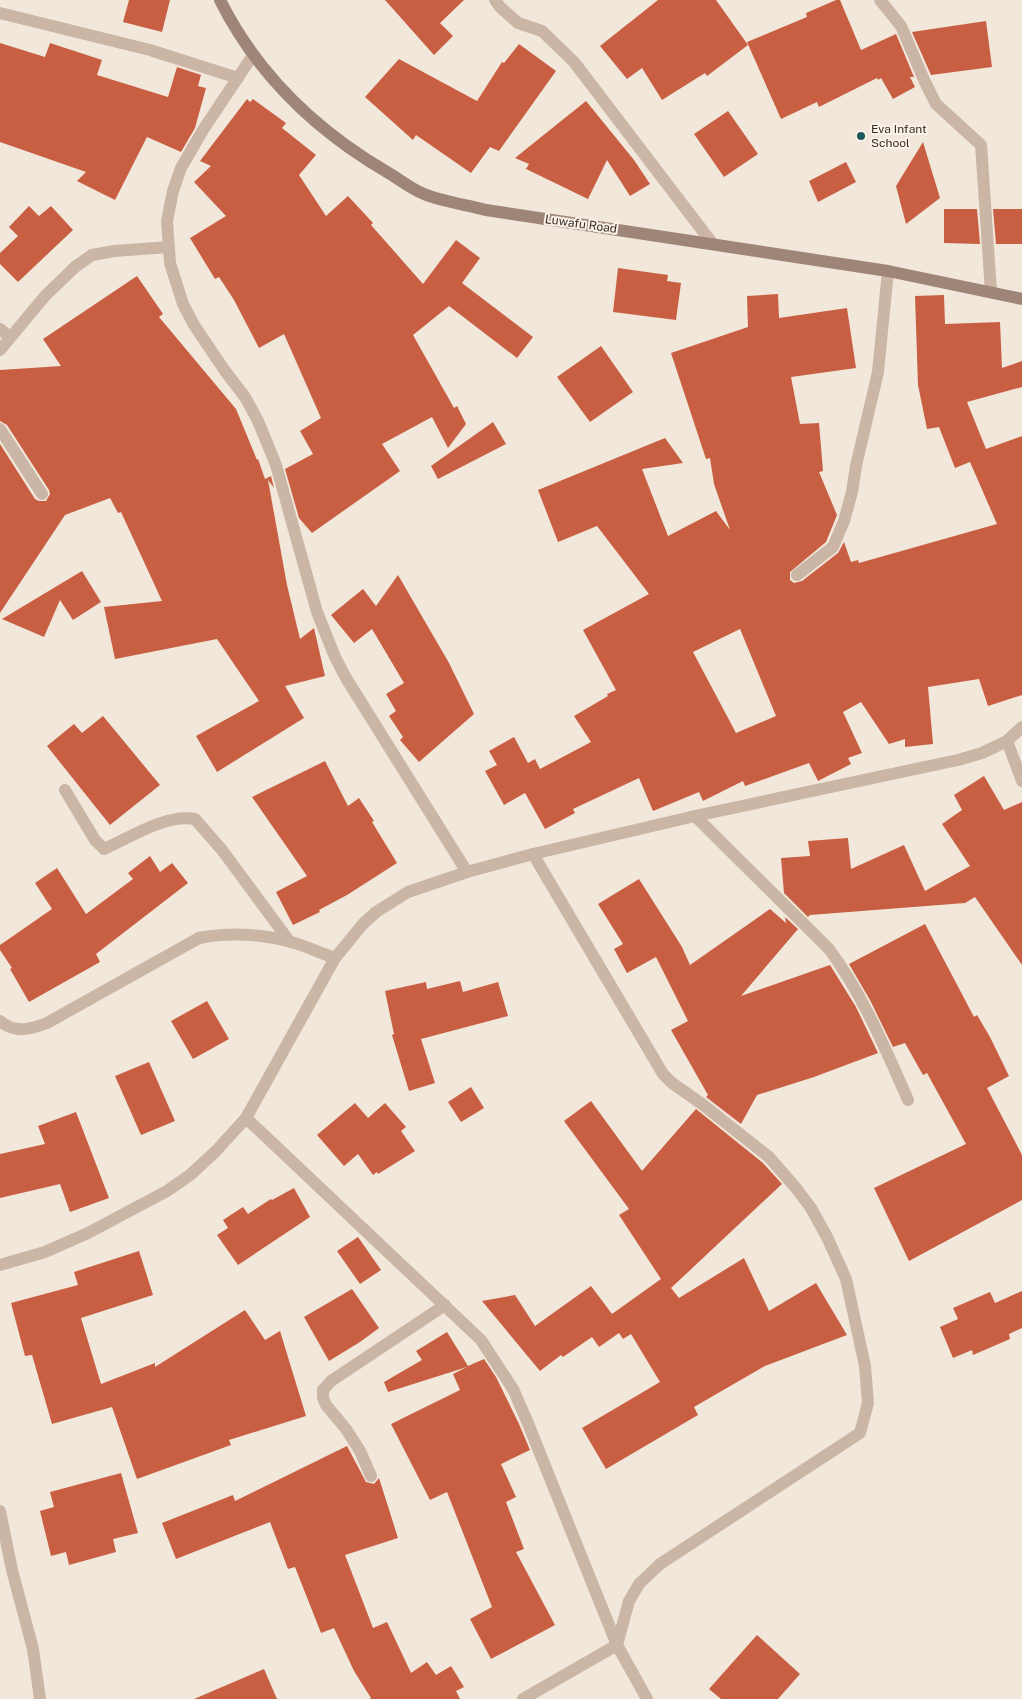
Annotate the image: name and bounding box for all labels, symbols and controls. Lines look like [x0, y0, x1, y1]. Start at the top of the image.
place label: Eva Infant School [871, 122, 927, 150]
marker: Eva Infant School [855, 130, 867, 142]
street label: Luwafu Road [544, 212, 618, 236]

